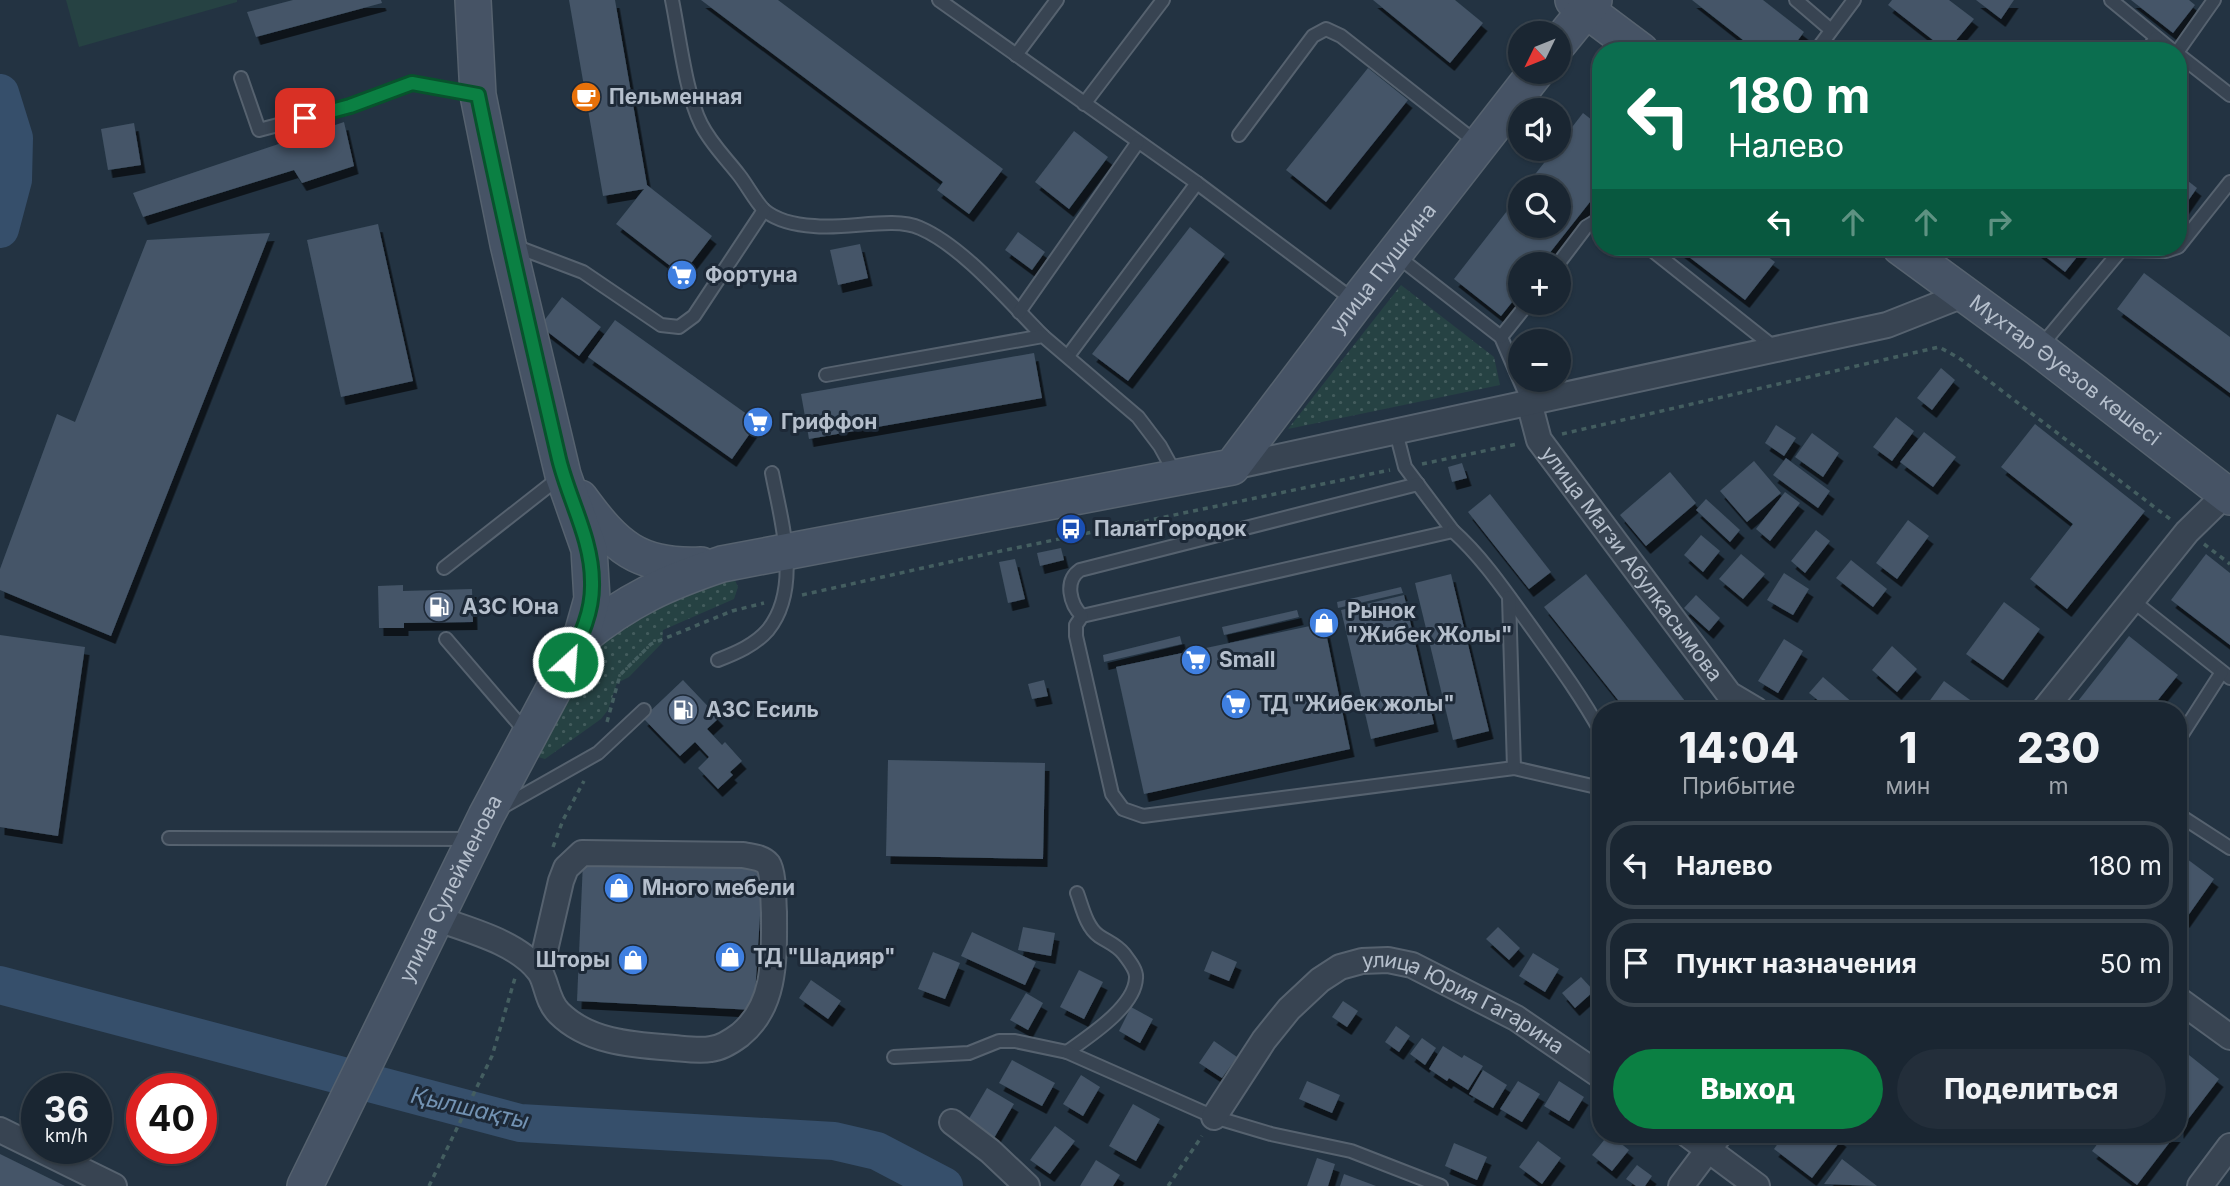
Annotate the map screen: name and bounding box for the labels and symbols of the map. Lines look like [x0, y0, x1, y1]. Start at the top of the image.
north arrow [1508, 21, 1572, 84]
cafe icon: Пельменная [569, 80, 603, 114]
place label: Пельменная [609, 84, 742, 109]
pin [275, 88, 335, 148]
street label: улица Пушкина [1324, 198, 1441, 338]
supermarket icon: Фортуна [665, 258, 699, 292]
place label: Фортуна [705, 262, 798, 287]
street label: Мұхтар Әуезов көшесі [1965, 289, 2166, 451]
supermarket icon: Гриффон [741, 405, 775, 439]
place label: Гриффон [781, 409, 877, 434]
street label: улица Магзи Абулкасымова [1536, 441, 1728, 686]
bus stop icon: ПалатГородок [1054, 512, 1088, 546]
place label: ПалатГородок [1094, 516, 1247, 541]
fuel station icon: АЗС Юна [422, 590, 456, 624]
place label: АЗС Юна [462, 594, 559, 619]
place label: Рынок "Жибек Жолы" [1347, 598, 1513, 647]
shop icon: Рынок "Жибек Жолы" [1307, 606, 1341, 640]
position arrow [531, 625, 605, 699]
supermarket icon: Small [1179, 643, 1213, 677]
place label: Small [1219, 647, 1276, 672]
supermarket icon: ТД "Жибек жолы" [1219, 687, 1253, 721]
place label: ТД "Жибек жолы" [1259, 691, 1455, 716]
fuel station icon: АЗС Есиль [666, 693, 700, 727]
place label: АЗС Есиль [706, 697, 819, 722]
street label: улица Сулейменова [394, 791, 507, 986]
shop icon: Много мебели [602, 871, 636, 905]
place label: Много мебели [642, 875, 795, 900]
shop icon: ТД "Шадияр" [713, 940, 747, 974]
shop icon: Шторы [616, 943, 650, 977]
place label: ТД "Шадияр" [753, 944, 896, 969]
place label: Шторы [536, 947, 610, 972]
street label: улица Юрия Гагарина [1361, 947, 1569, 1059]
speed limit sign: 40 [126, 1073, 217, 1164]
water label: Қылшақты [408, 1081, 532, 1135]

